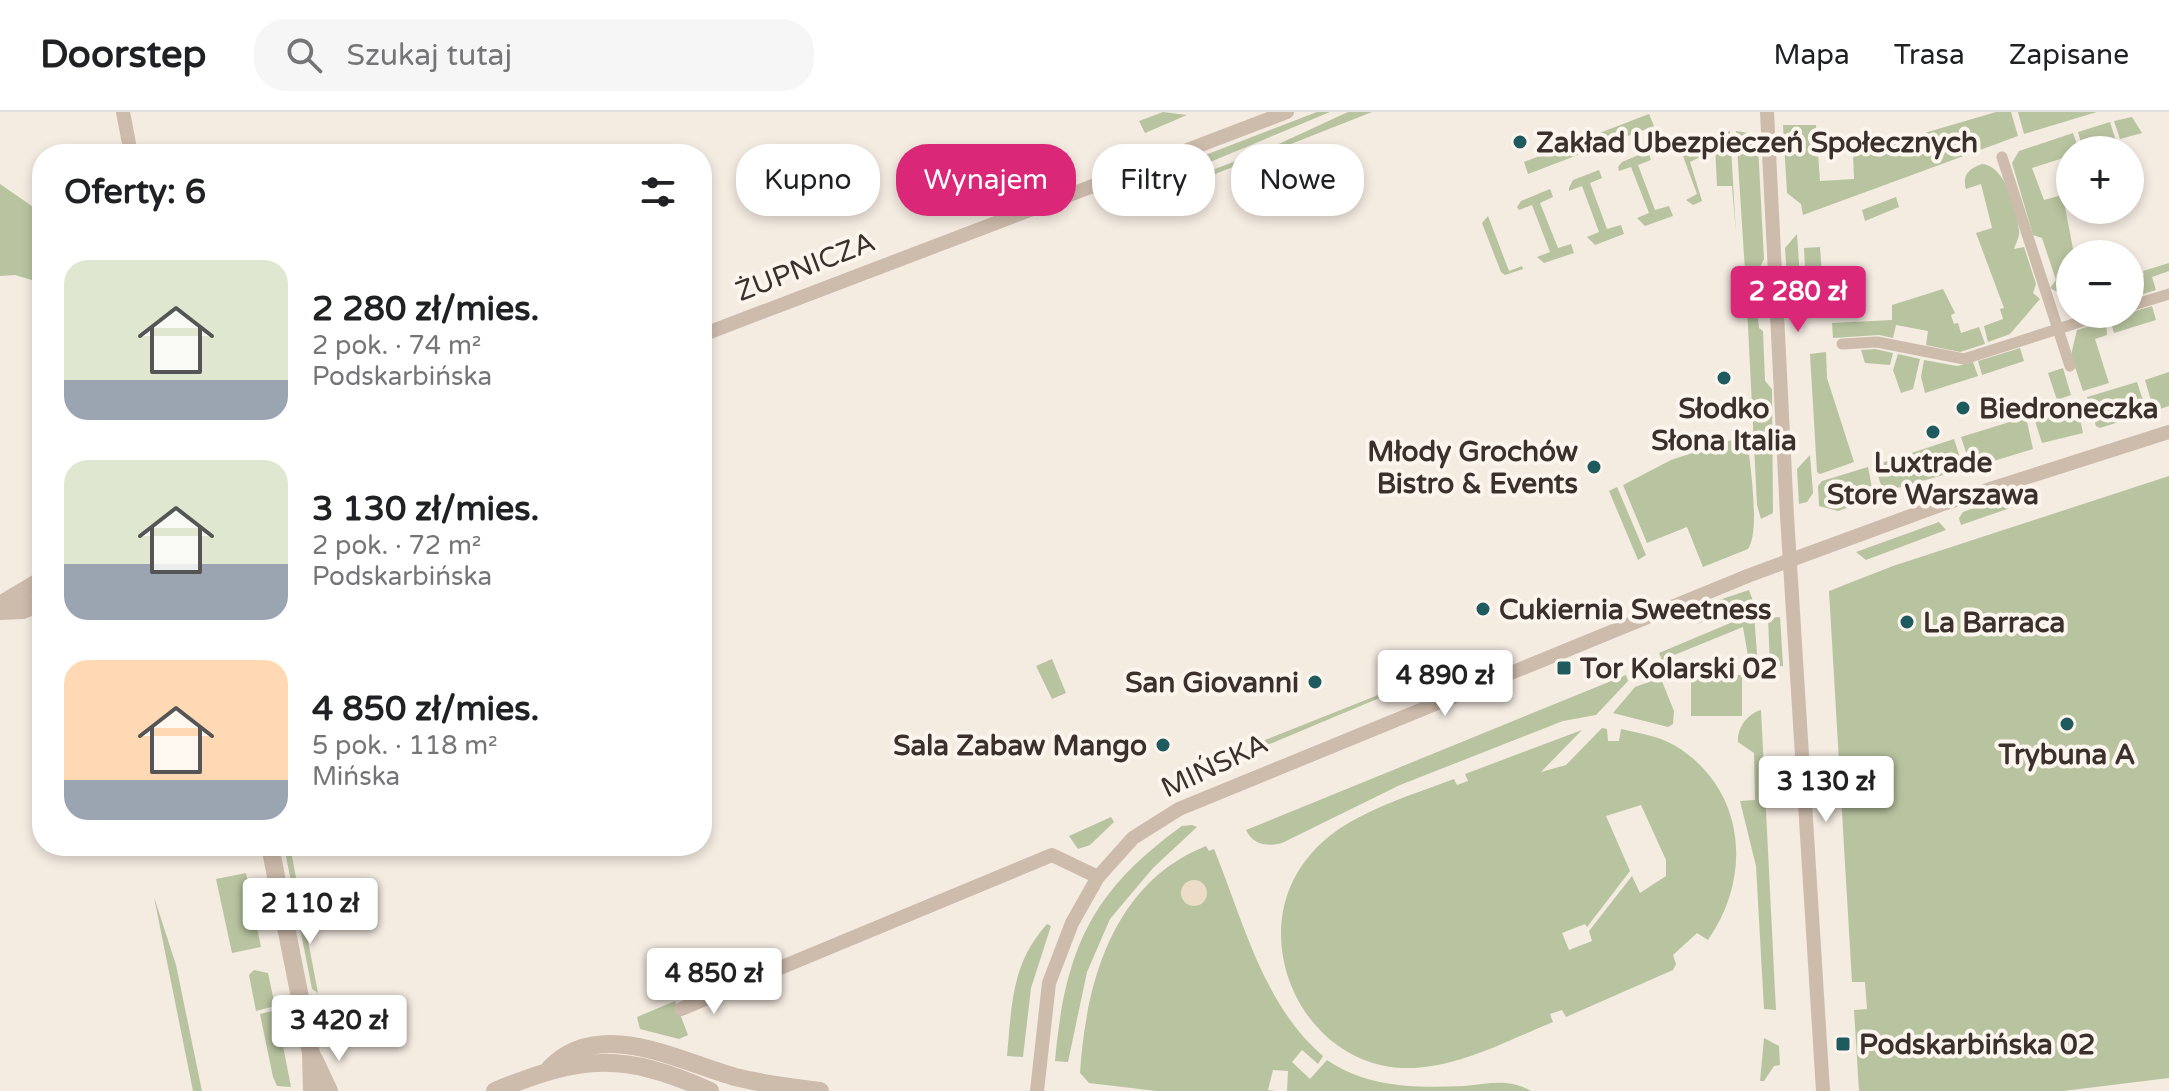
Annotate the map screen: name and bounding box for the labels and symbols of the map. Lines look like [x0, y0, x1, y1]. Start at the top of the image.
place label: Zakład Ubezpieczeń Społecznych [1536, 126, 1978, 160]
marker: Zakład Ubezpieczeń Społecznych [1511, 133, 1529, 151]
street label: ŻUPNICZA [731, 225, 880, 309]
pin: 2 280 zł [1715, 266, 1881, 334]
marker: Słodko Słona Italia [1715, 369, 1733, 387]
place label: Słodko Słona Italia [1651, 392, 1797, 458]
place label: Biedroneczka [1979, 392, 2158, 426]
marker: Biedroneczka [1954, 399, 1972, 417]
marker: Luxtrade Store Warszawa [1924, 423, 1942, 441]
place label: Młody Grochów Bistro & Events [1367, 435, 1578, 501]
place label: Luxtrade Store Warszawa [1827, 446, 2039, 512]
marker: Młody Grochów Bistro & Events [1585, 458, 1603, 476]
place label: Cukiernia Sweetness [1499, 593, 1772, 627]
marker: Cukiernia Sweetness [1474, 600, 1492, 618]
place label: La Barraca [1923, 606, 2065, 640]
marker: La Barraca [1898, 613, 1916, 631]
pin: 4 890 zł [1362, 650, 1528, 718]
place label: Tor Kolarski 02 [1579, 652, 1778, 686]
marker: Tor Kolarski 02 [1555, 659, 1573, 677]
place label: San Giovanni [1125, 666, 1299, 700]
marker: San Giovanni [1306, 673, 1324, 691]
marker: Trybuna A [2058, 715, 2076, 733]
street label: MIŃSKA [1156, 726, 1273, 805]
place label: Sala Zabaw Mango [893, 729, 1147, 763]
marker: Sala Zabaw Mango [1154, 736, 1172, 754]
place label: Trybuna A [1998, 738, 2135, 772]
pin: 3 130 zł [1743, 756, 1909, 824]
pin: 2 110 zł [227, 878, 393, 946]
pin: 4 850 zł [631, 948, 797, 1016]
pin: 3 420 zł [256, 995, 422, 1063]
place label: Podskarbińska 02 [1859, 1028, 2095, 1062]
marker: Podskarbińska 02 [1834, 1035, 1852, 1053]

